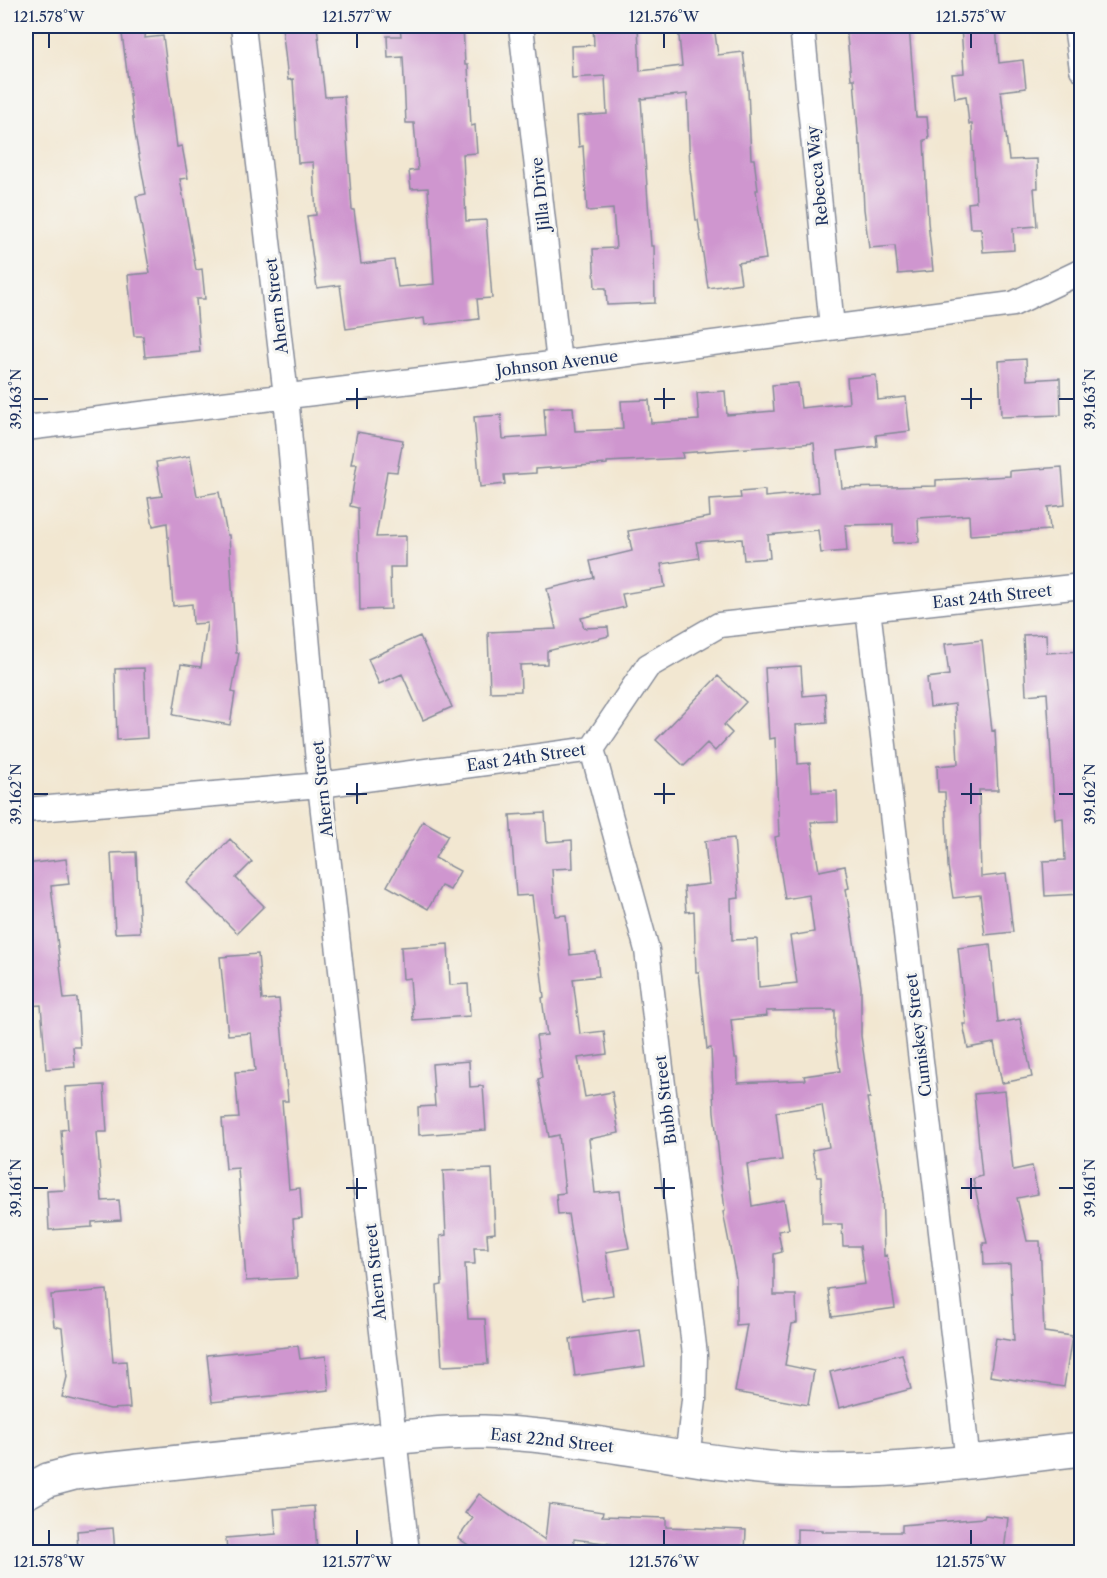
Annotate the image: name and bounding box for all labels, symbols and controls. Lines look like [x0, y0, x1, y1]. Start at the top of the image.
text: 121.578°W [13, 7, 85, 26]
text: 121.577°W [322, 7, 392, 26]
text: 121.576°W [629, 7, 700, 26]
text: 121.575°W [936, 7, 1007, 26]
street label: Rebecca Way [802, 124, 832, 227]
street label: Jilla Drive [526, 156, 554, 235]
street label: Ahern Street [260, 256, 292, 356]
street label: Johnson Avenue [492, 346, 619, 381]
text: 39.163°N [6, 368, 25, 430]
text: 39.163°N [1080, 368, 1099, 430]
street label: East 24th Street [931, 580, 1053, 612]
street label: Ahern Street [307, 739, 337, 839]
street label: East 24th Street [465, 739, 587, 775]
text: 39.162°N [6, 763, 25, 825]
text: 39.162°N [1080, 763, 1099, 825]
street label: Cumiskey Street [900, 972, 935, 1098]
street label: Bubb Street [650, 1054, 680, 1146]
text: 39.161°N [6, 1159, 25, 1217]
text: 39.161°N [1080, 1159, 1099, 1217]
street label: Ahern Street [360, 1222, 390, 1322]
street label: East 22nd Street [489, 1424, 615, 1456]
text: 121.578°W [13, 1552, 85, 1571]
text: 121.577°W [322, 1552, 392, 1571]
text: 121.576°W [629, 1552, 700, 1571]
text: 121.575°W [936, 1552, 1007, 1571]

